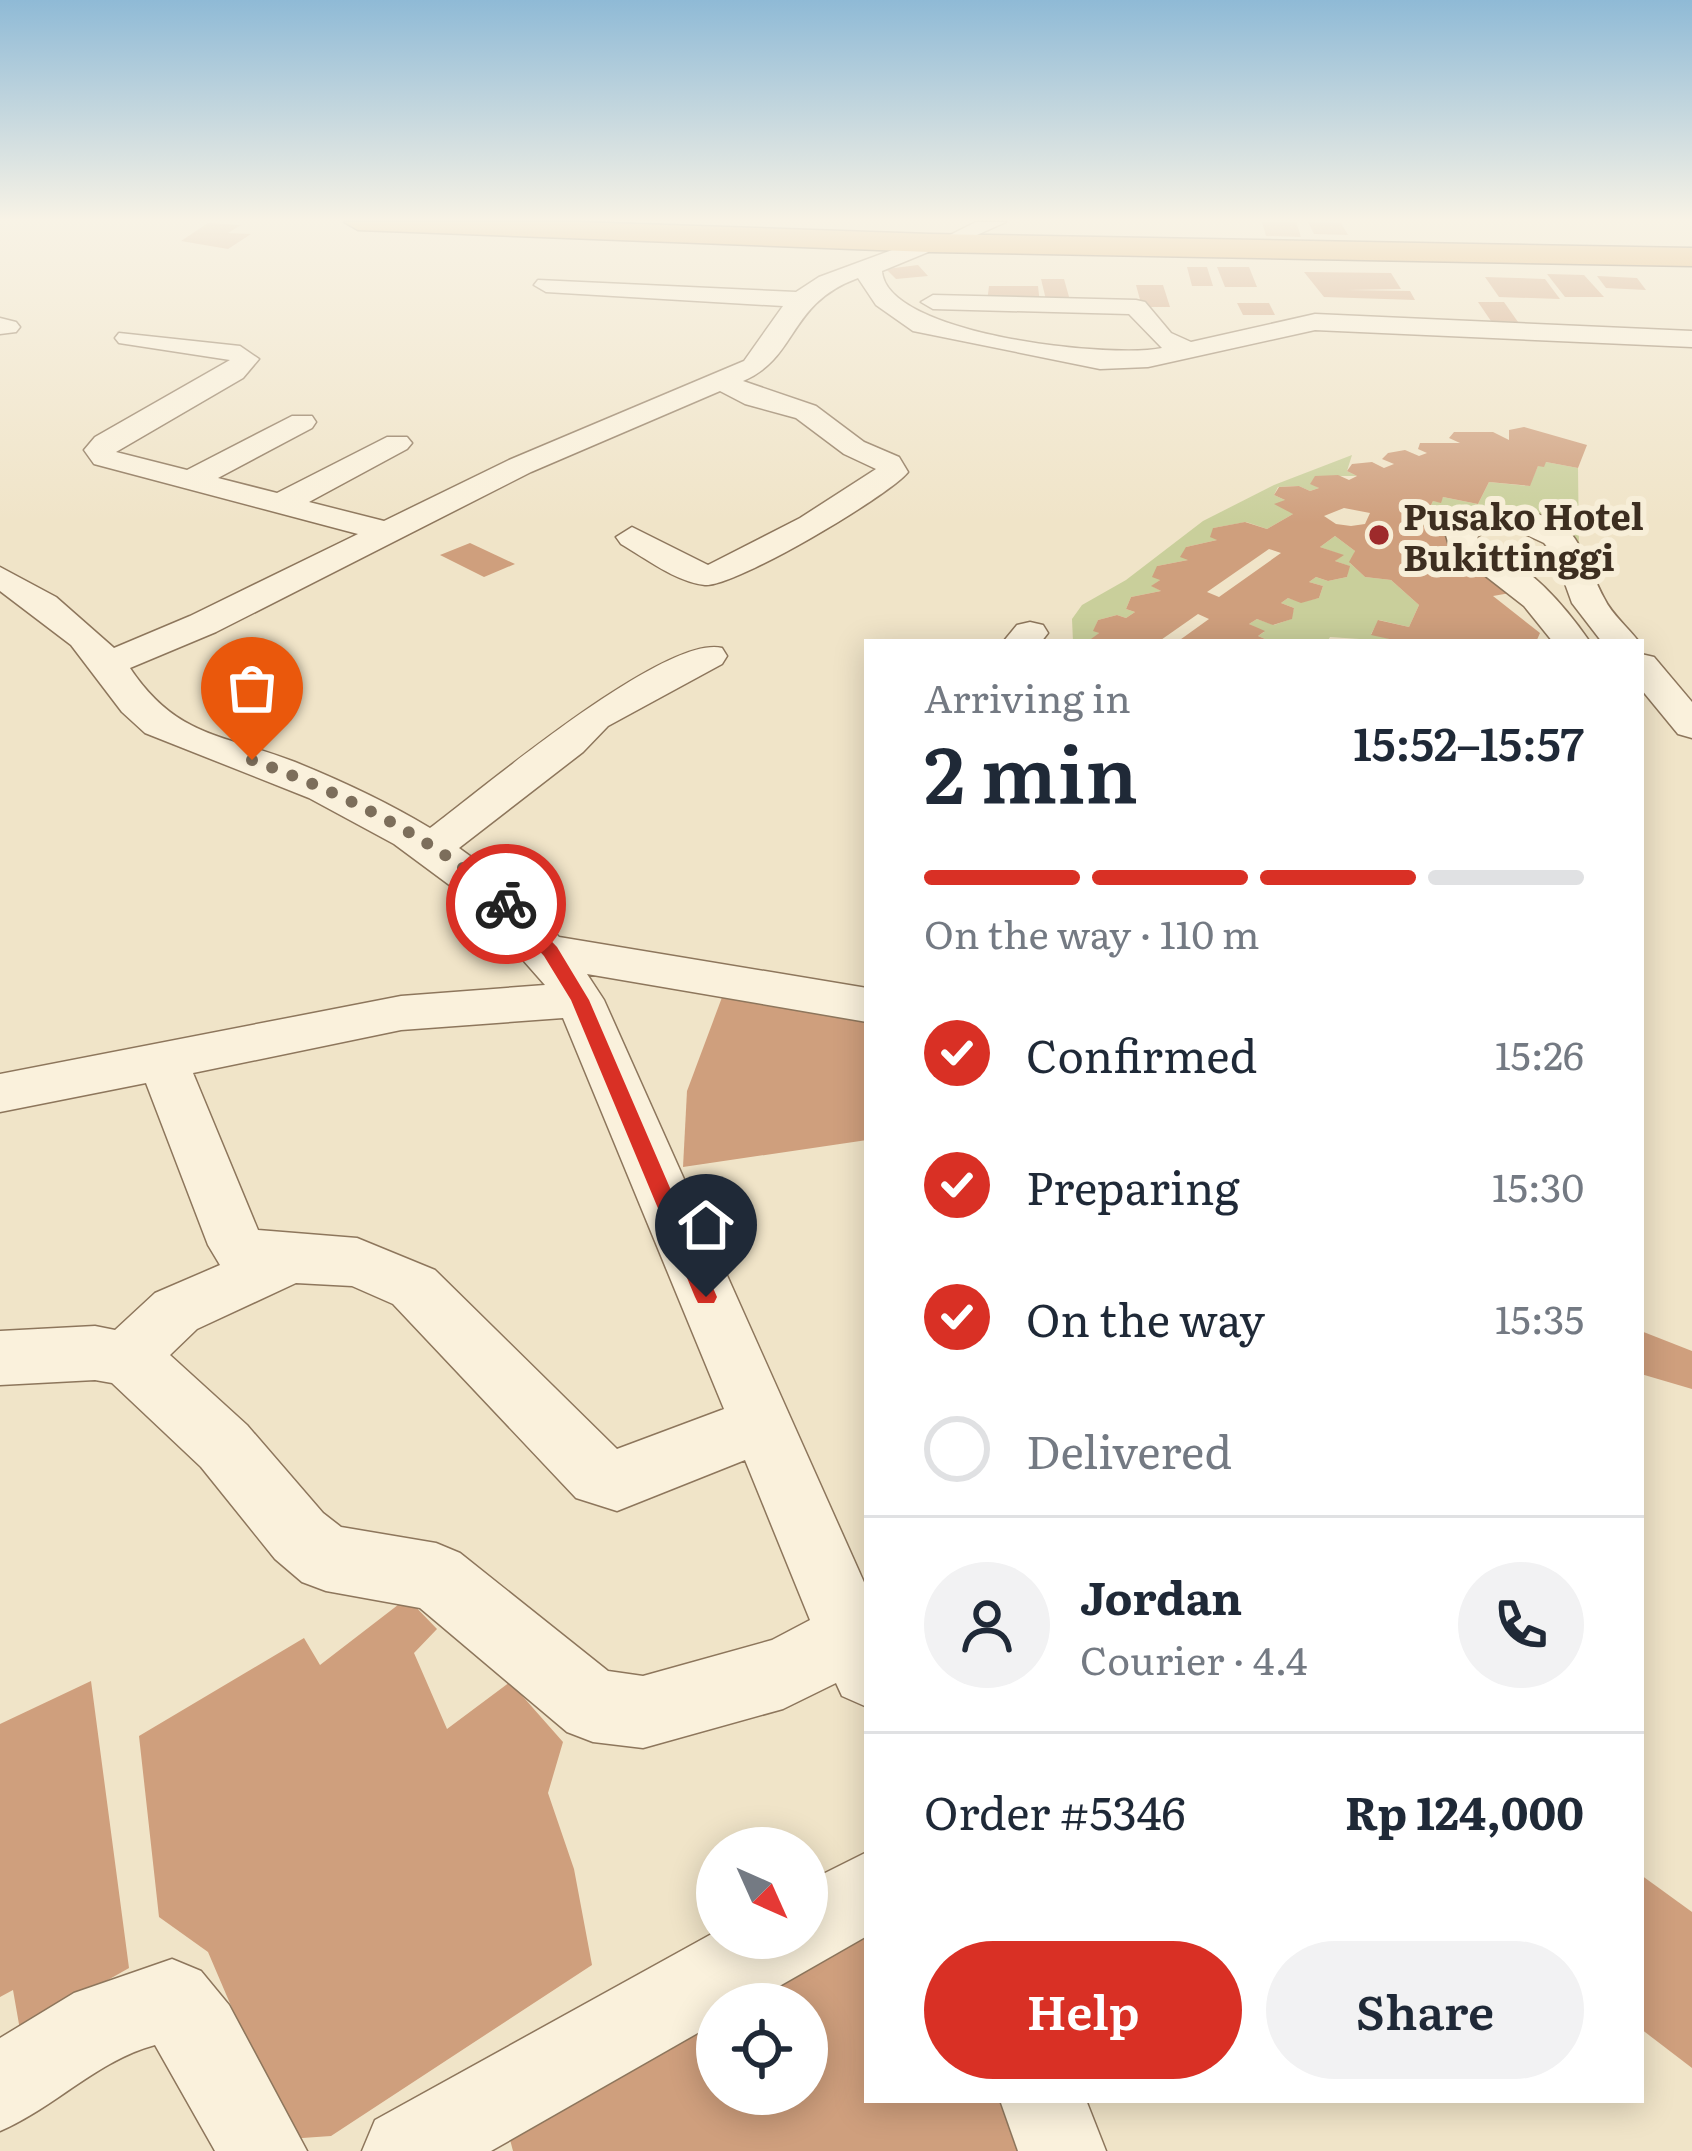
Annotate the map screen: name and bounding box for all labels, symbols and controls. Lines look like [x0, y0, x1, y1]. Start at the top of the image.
place label: Pusako Hotel Bukittinggi [1403, 488, 1644, 582]
marker: Pusako Hotel Bukittinggi [1366, 522, 1392, 548]
pin [201, 637, 303, 760]
icon: bag [219, 655, 285, 721]
text: Arriving in [924, 667, 1131, 725]
text: 15:52–15:57 [1353, 708, 1584, 775]
text: 2 min [924, 712, 1138, 828]
courier [446, 844, 566, 964]
icon: bike [473, 871, 539, 937]
text: On the way · 110 m [924, 903, 1260, 961]
icon: check [924, 1020, 990, 1086]
text: Confirmed [1026, 1020, 1257, 1087]
text: 15:26 [1495, 1024, 1584, 1082]
icon: check [924, 1152, 990, 1218]
text: Preparing [1026, 1152, 1240, 1219]
text: 15:30 [1492, 1156, 1584, 1214]
pin [655, 1174, 757, 1297]
icon: home [673, 1192, 739, 1258]
icon: check [924, 1284, 990, 1350]
text: On the way [1026, 1284, 1265, 1351]
text: 15:35 [1495, 1288, 1584, 1346]
text: Delivered [1026, 1416, 1232, 1483]
button: person [924, 1562, 1050, 1688]
text: Jordan [1080, 1562, 1242, 1629]
button: phone [1458, 1562, 1584, 1688]
text: Courier · 4.4 [1080, 1629, 1307, 1687]
text: Order #5346 [924, 1777, 1186, 1844]
text: Rp 124,000 [1345, 1777, 1584, 1844]
north arrow [696, 1827, 828, 1959]
map controls [696, 1827, 828, 2115]
button: Help [924, 1941, 1242, 2079]
button: Share [1266, 1941, 1584, 2079]
button: locate [696, 1983, 828, 2115]

